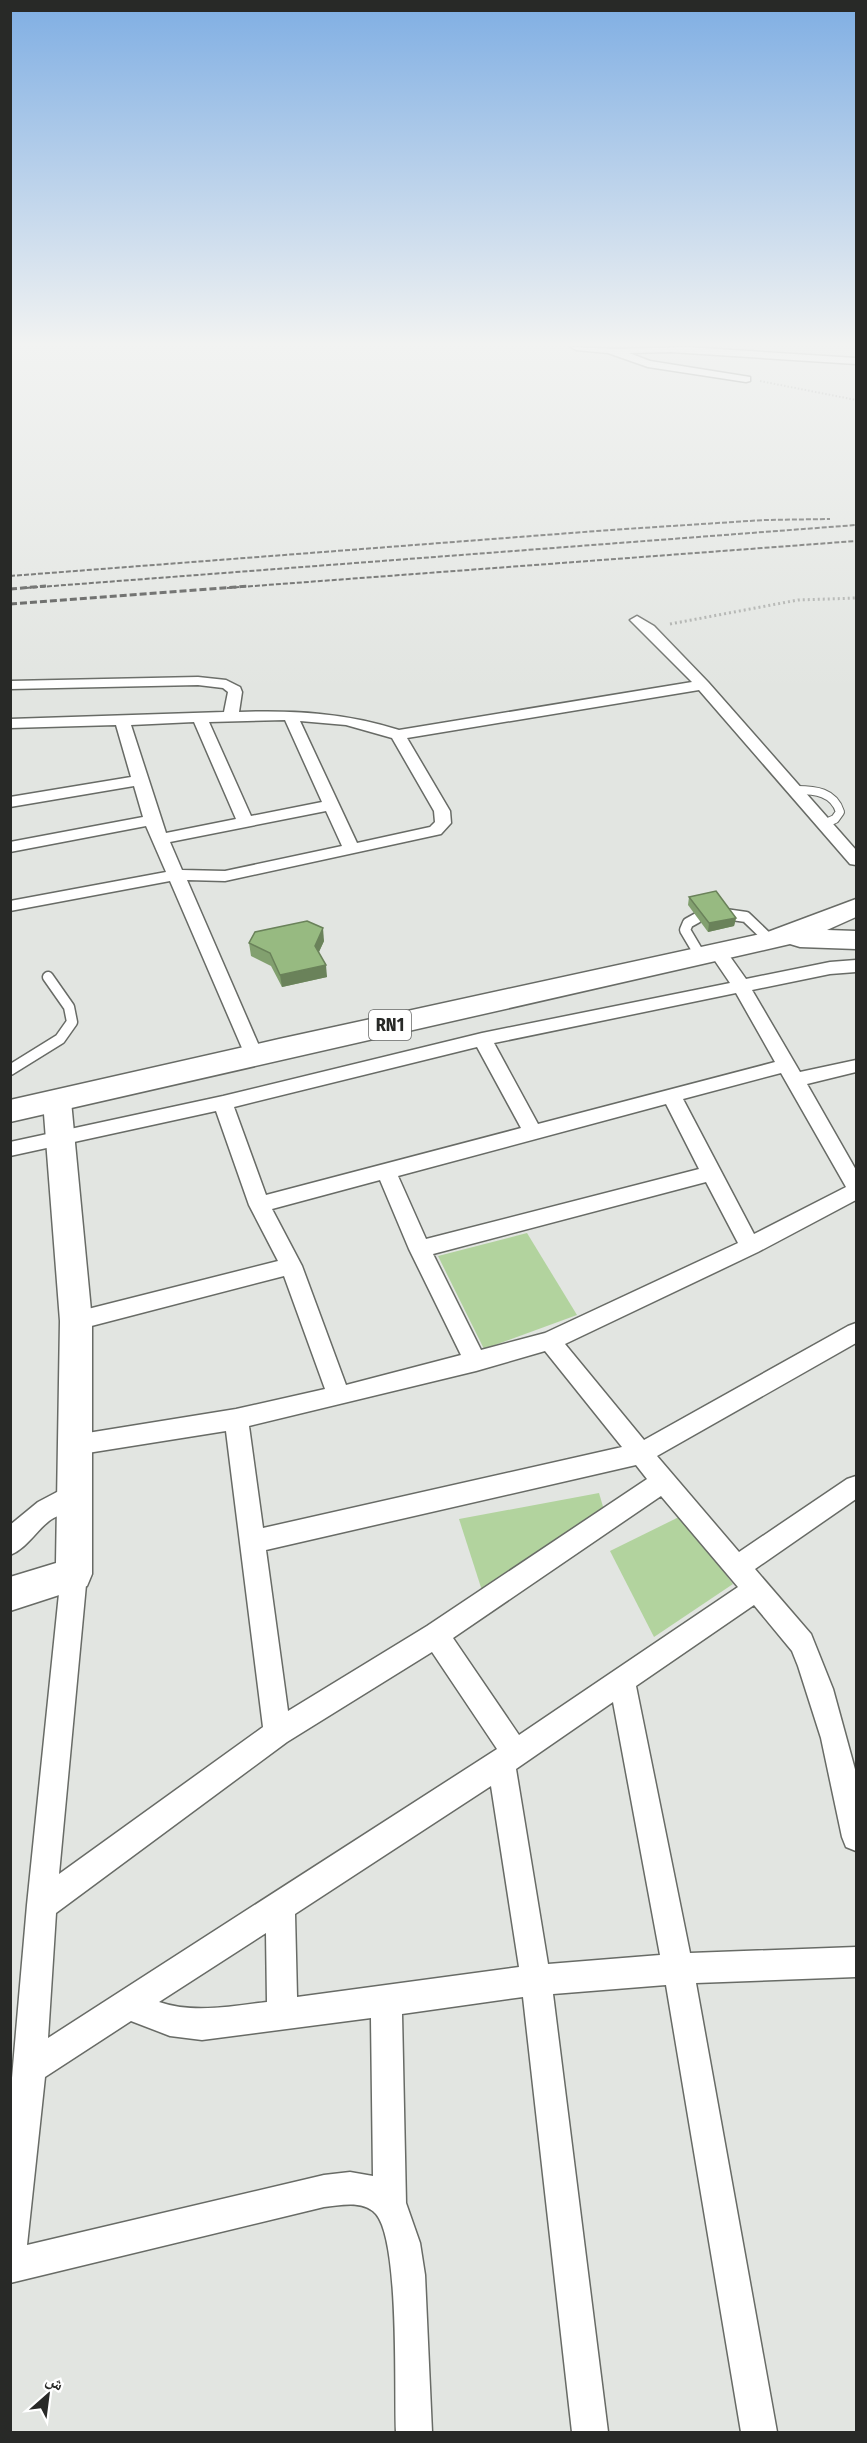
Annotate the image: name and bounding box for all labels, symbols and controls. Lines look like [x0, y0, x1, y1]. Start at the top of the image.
road number: RN1 [369, 1010, 411, 1040]
north arrow [18, 2365, 78, 2425]
text: ش [43, 2370, 67, 2395]

